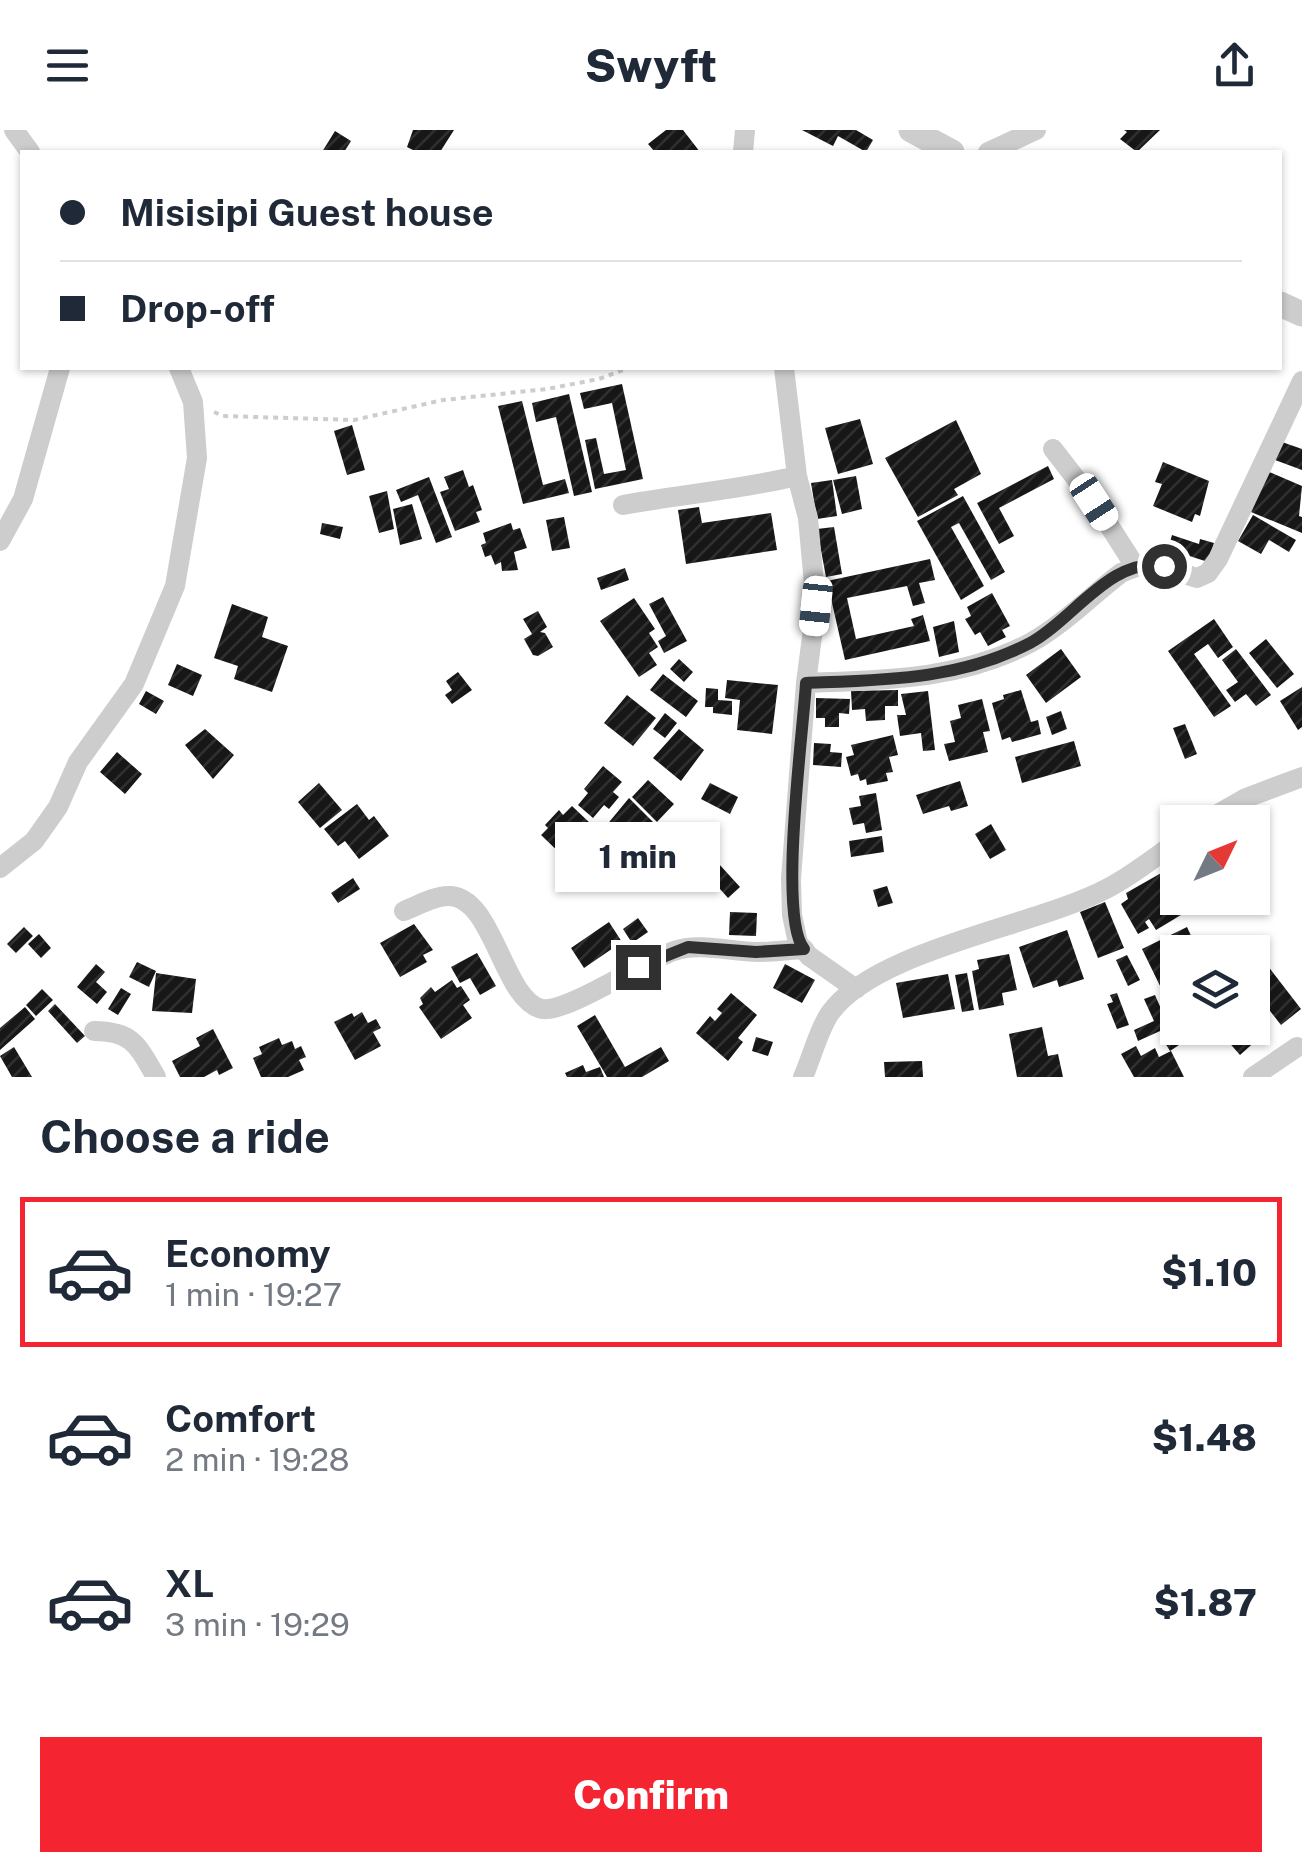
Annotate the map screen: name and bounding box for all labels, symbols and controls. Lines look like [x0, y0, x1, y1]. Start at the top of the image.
icon: menu [40, 38, 95, 93]
icon: share [1207, 38, 1262, 93]
text: Swyft [585, 39, 717, 92]
text: Misisipi Guest house [120, 190, 494, 235]
text: Drop-off [120, 286, 275, 331]
car [1065, 469, 1123, 535]
route start [1142, 544, 1187, 589]
car [798, 575, 834, 637]
north arrow [1160, 805, 1270, 915]
map controls [1160, 805, 1270, 1045]
callout: 1 min [556, 822, 720, 892]
text: 1 min [598, 838, 677, 875]
button: layers [1160, 935, 1270, 1045]
route end [616, 945, 661, 990]
text: Choose a ride [40, 1110, 330, 1163]
icon: car [45, 1227, 135, 1317]
text: Economy [165, 1231, 331, 1276]
text: $1.10 [1161, 1250, 1257, 1295]
text: 1 min · 19:27 [165, 1276, 342, 1313]
icon: car [45, 1392, 135, 1482]
text: Comfort [165, 1396, 316, 1441]
text: $1.48 [1152, 1415, 1257, 1460]
text: 2 min · 19:28 [165, 1441, 349, 1478]
icon: car [45, 1557, 135, 1647]
text: XL [165, 1561, 214, 1606]
text: $1.87 [1154, 1580, 1257, 1625]
text: 3 min · 19:29 [165, 1606, 350, 1643]
button: Confirm [40, 1737, 1262, 1852]

